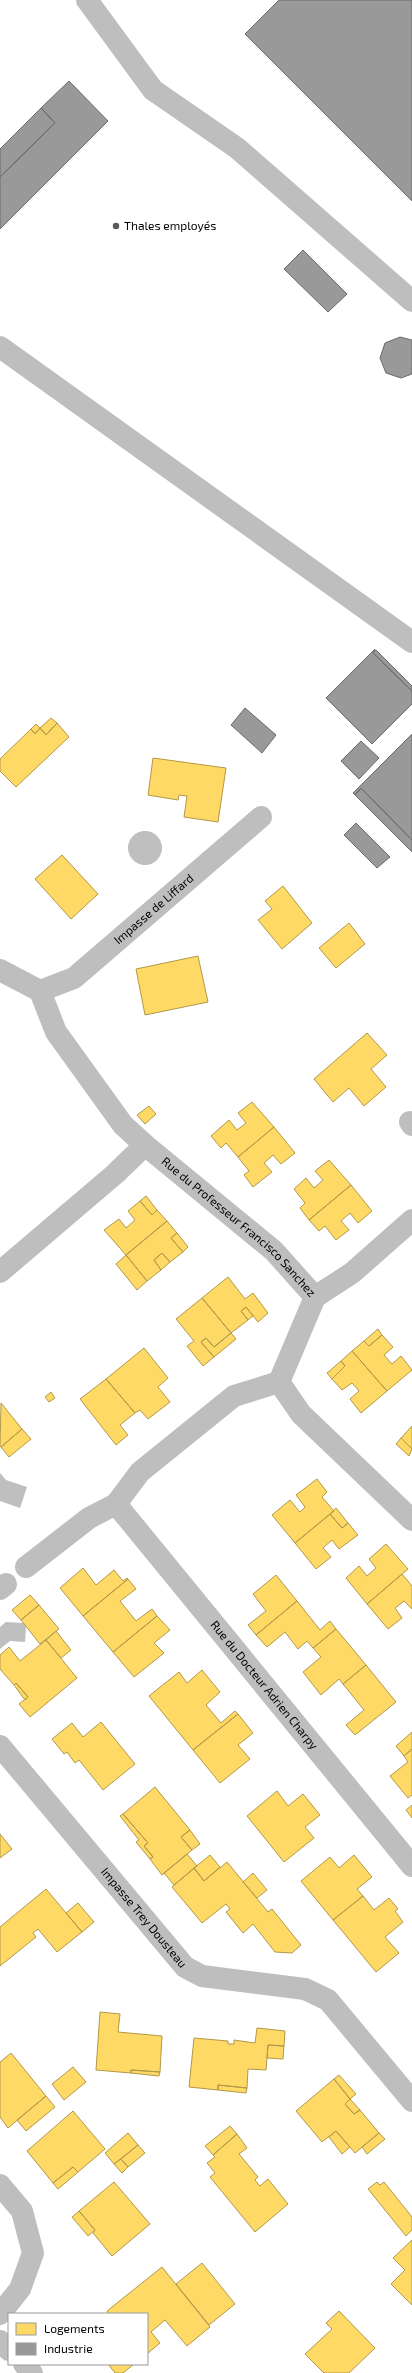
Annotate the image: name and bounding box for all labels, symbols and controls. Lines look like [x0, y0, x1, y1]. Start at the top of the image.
place label: Thales employés [124, 218, 216, 232]
marker: Thales employés [111, 221, 121, 231]
street label: Impasse de Liffard [111, 870, 196, 947]
street label: Rue du Professeur Francisco Sanchez [159, 1154, 319, 1299]
street label: Rue du Docteur Adrien Charpy [208, 1617, 322, 1752]
street label: Impasse Trey Dousteau [99, 1864, 190, 1970]
legend [8, 2313, 148, 2365]
text: Logements [44, 2321, 105, 2335]
text: Industrie [44, 2341, 93, 2355]

